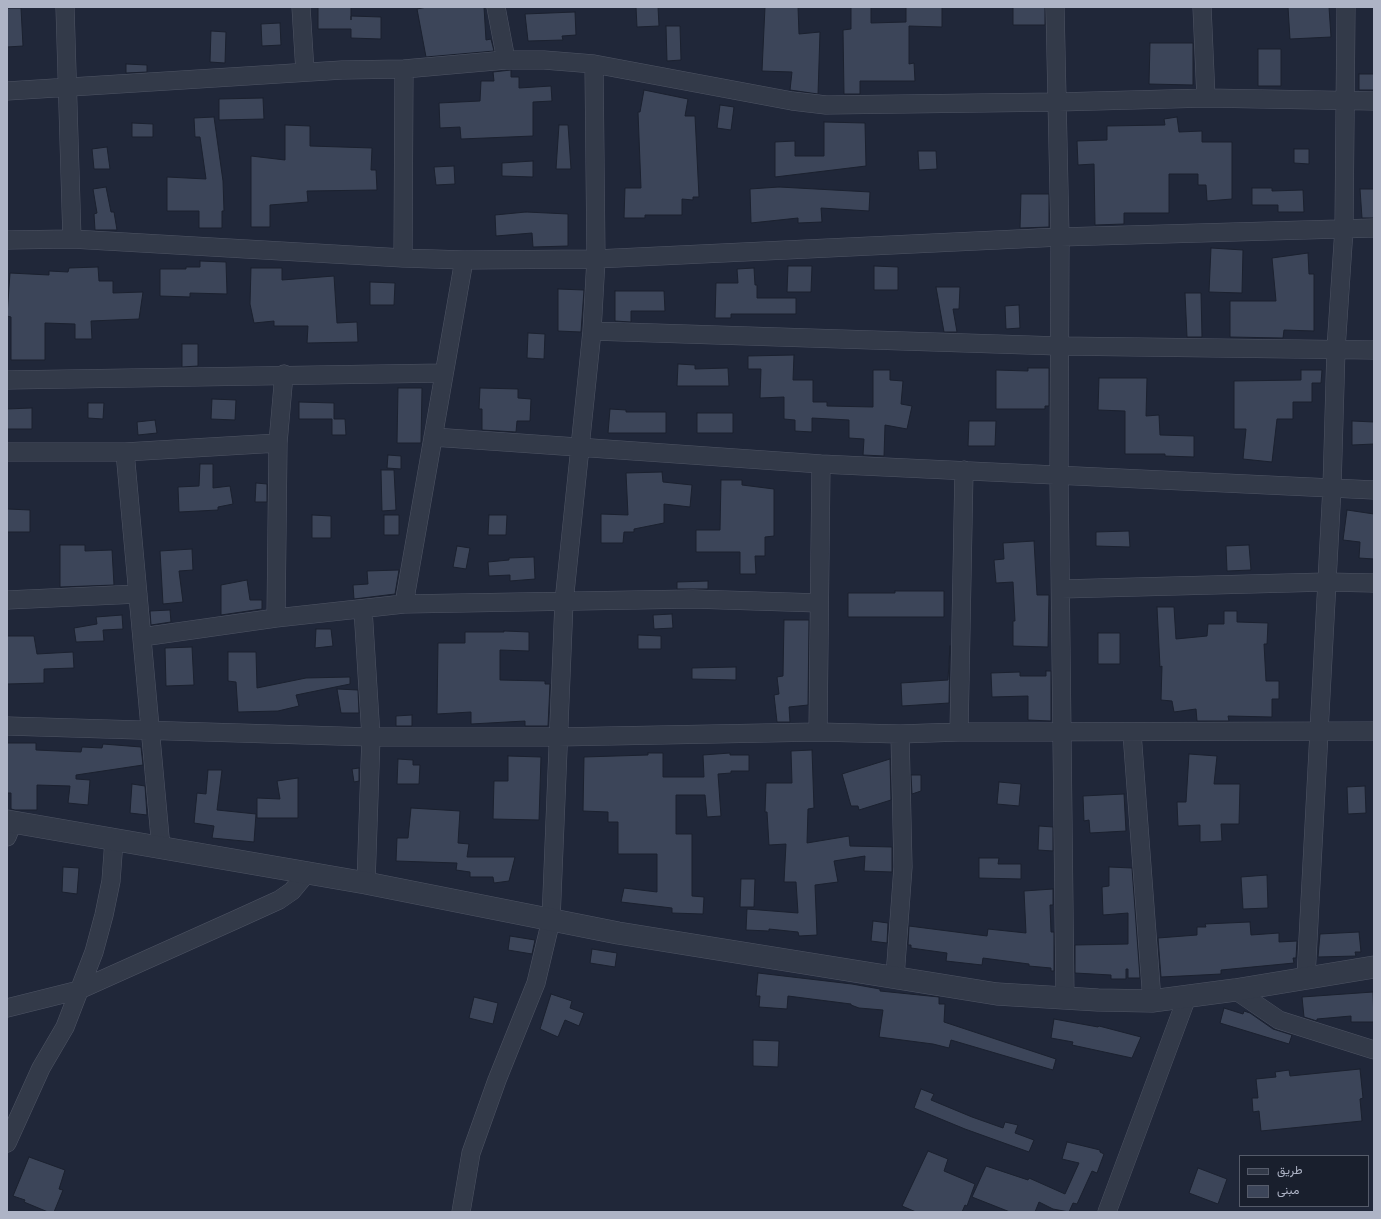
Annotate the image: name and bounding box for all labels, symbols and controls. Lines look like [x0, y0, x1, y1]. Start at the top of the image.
legend [1239, 1155, 1369, 1207]
text: طريق [1277, 1162, 1302, 1177]
text: مبنى [1277, 1182, 1299, 1197]

